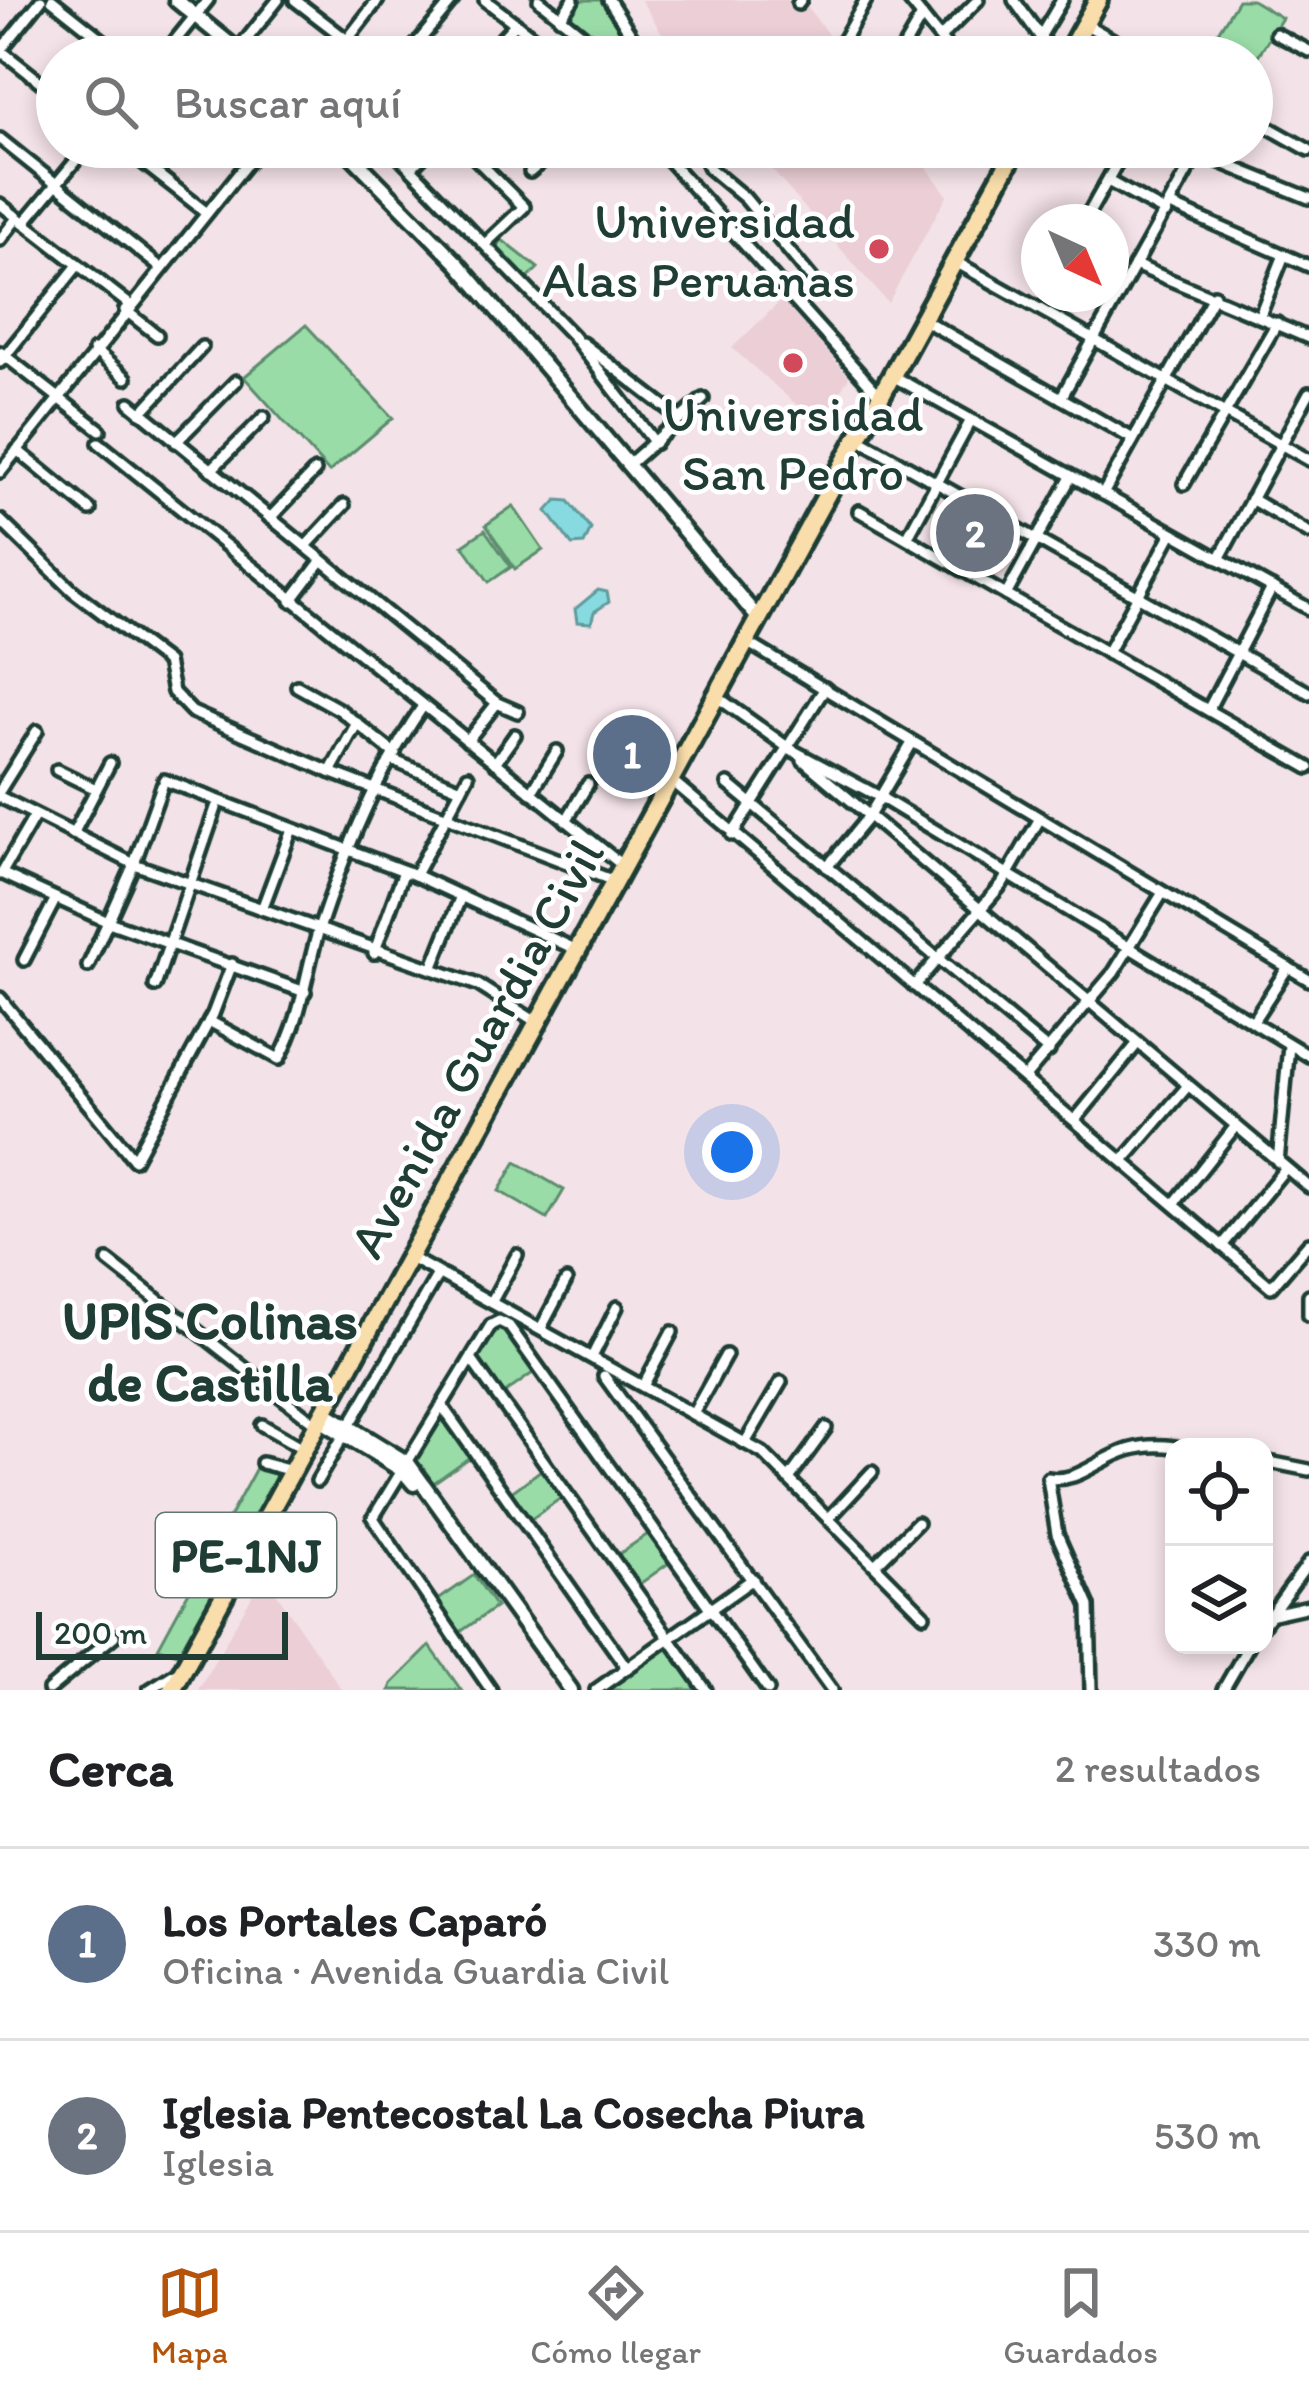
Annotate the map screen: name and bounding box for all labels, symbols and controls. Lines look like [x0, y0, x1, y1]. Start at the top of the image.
search box [36, 36, 1273, 168]
icon: search [78, 69, 144, 135]
text: Buscar aquí [174, 75, 401, 129]
place label: Universidad Alas Peruanas [542, 190, 855, 310]
north arrow [1021, 204, 1129, 312]
marker: Universidad Alas Peruanas [866, 236, 892, 262]
marker: Universidad San Pedro [780, 350, 806, 376]
place label: Universidad San Pedro [662, 383, 924, 503]
pin: 2 [936, 488, 1014, 578]
pin: 1 [593, 709, 671, 799]
street label: Avenida Guardia Civil [335, 828, 617, 1268]
your location [702, 1122, 762, 1182]
district label: UPIS Colinas de Castilla [62, 1288, 358, 1415]
map controls [1165, 1438, 1273, 1654]
button: locate [1165, 1438, 1273, 1546]
road number: PE-1NJ [156, 1513, 336, 1597]
button: layers [1165, 1546, 1273, 1654]
scale bar [36, 1606, 288, 1659]
text: 200 m [54, 1613, 147, 1652]
text: Cerca [48, 1738, 174, 1799]
text: 2 resultados [1055, 1745, 1261, 1792]
text: Los Portales Caparó [162, 1893, 547, 1947]
text: 1 [78, 1920, 96, 1967]
text: 330 m [1153, 1920, 1261, 1967]
text: Oficina · Avenida Guardia Civil [162, 1947, 669, 1994]
text: Iglesia Pentecostal La Cosecha Piura [162, 2085, 865, 2139]
text: 2 [77, 2112, 97, 2159]
text: 530 m [1154, 2112, 1261, 2159]
text: Iglesia [162, 2139, 274, 2186]
tab: Mapa [151, 2260, 228, 2371]
tab: Cómo llegar [530, 2260, 701, 2371]
tab: Guardados [1003, 2260, 1158, 2371]

